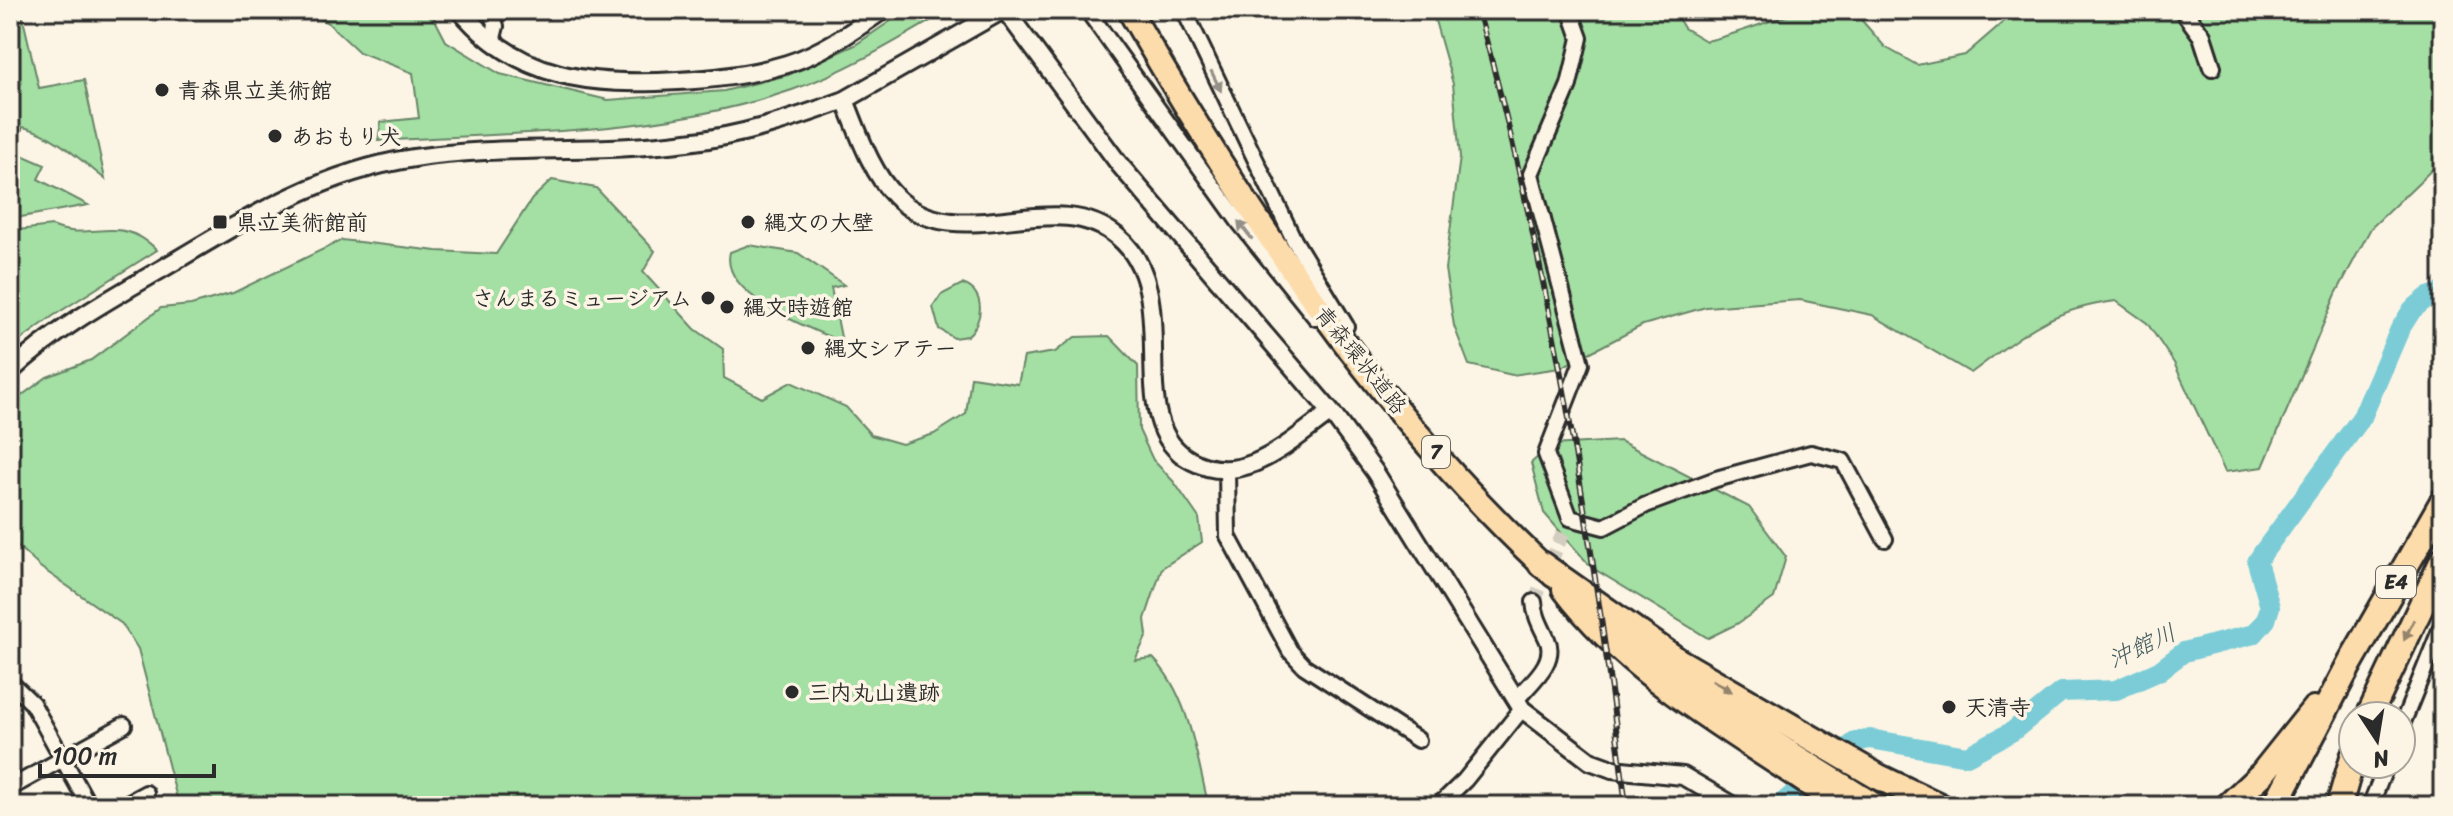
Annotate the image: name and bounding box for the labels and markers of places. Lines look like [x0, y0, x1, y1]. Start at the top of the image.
place label: 青森県立美術館 [178, 71, 332, 110]
marker: 青森県立美術館 [153, 81, 171, 99]
place label: あおもり犬 [291, 117, 401, 156]
marker: あおもり犬 [266, 127, 284, 145]
place label: 県立美術館前 [236, 203, 368, 242]
place label: 縄文の大壁 [764, 203, 874, 242]
marker: 県立美術館前 [211, 213, 229, 231]
marker: 縄文の大壁 [739, 213, 757, 231]
place label: さんまるミュージアム [472, 279, 692, 318]
place label: 縄文時遊館 [743, 288, 853, 327]
marker: さんまるミュージアム [699, 289, 717, 307]
marker: 縄文時遊館 [718, 298, 736, 316]
place label: 縄文シアテー [824, 329, 956, 368]
marker: 縄文シアテー [799, 339, 817, 357]
place label: 三内丸山遺跡 [808, 673, 940, 712]
marker: 三内丸山遺跡 [783, 683, 801, 701]
place label: 天清寺 [1965, 688, 2031, 727]
marker: 天清寺 [1940, 698, 1958, 716]

